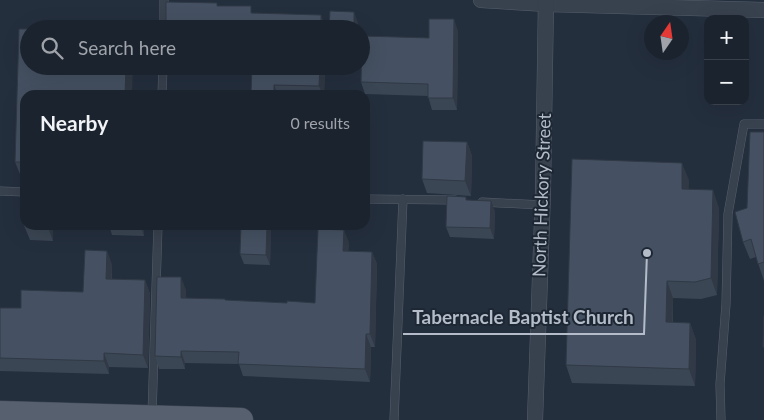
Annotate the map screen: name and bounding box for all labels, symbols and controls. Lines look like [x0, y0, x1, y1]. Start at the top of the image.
north arrow [644, 15, 689, 60]
map controls [704, 15, 749, 105]
button: + [704, 15, 749, 60]
search box [20, 20, 370, 75]
icon: search [38, 34, 66, 62]
text: Search here [78, 36, 176, 59]
button: − [704, 60, 749, 105]
text: Nearby [40, 110, 108, 135]
street label: North Hickory Street [527, 112, 555, 277]
text: 0 results [290, 113, 350, 132]
callout: Tabernacle Baptist Church [403, 300, 644, 334]
text: Tabernacle Baptist Church [412, 305, 634, 328]

